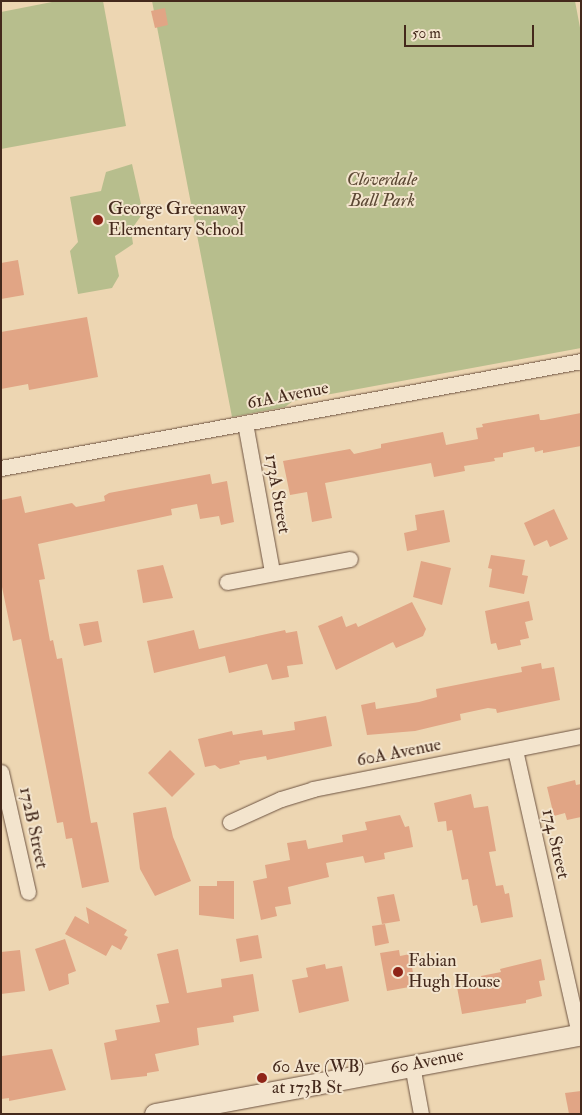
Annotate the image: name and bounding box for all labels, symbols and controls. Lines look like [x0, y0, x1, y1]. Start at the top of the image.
scale bar [407, 15, 537, 47]
text: 50 m [412, 24, 441, 43]
park label: Cloverdale Ball Park [347, 170, 417, 212]
place label: George Greenaway Elementary School [108, 199, 246, 242]
marker: George Greenaway Elementary School [92, 214, 104, 226]
street label: 61A Avenue [245, 378, 331, 414]
street label: 173A Street [259, 453, 295, 535]
street label: 60A Avenue [355, 734, 443, 772]
street label: 172B Street [14, 785, 52, 871]
street label: 174 Street [536, 807, 574, 881]
place label: Fabian Hugh House [408, 951, 500, 994]
marker: Fabian Hugh House [392, 966, 404, 978]
street label: 60 Avenue [389, 1044, 465, 1080]
place label: 60 Ave (WB) at 173B St [272, 1057, 364, 1100]
marker: 60 Ave (WB) at 173B St [256, 1072, 268, 1084]

